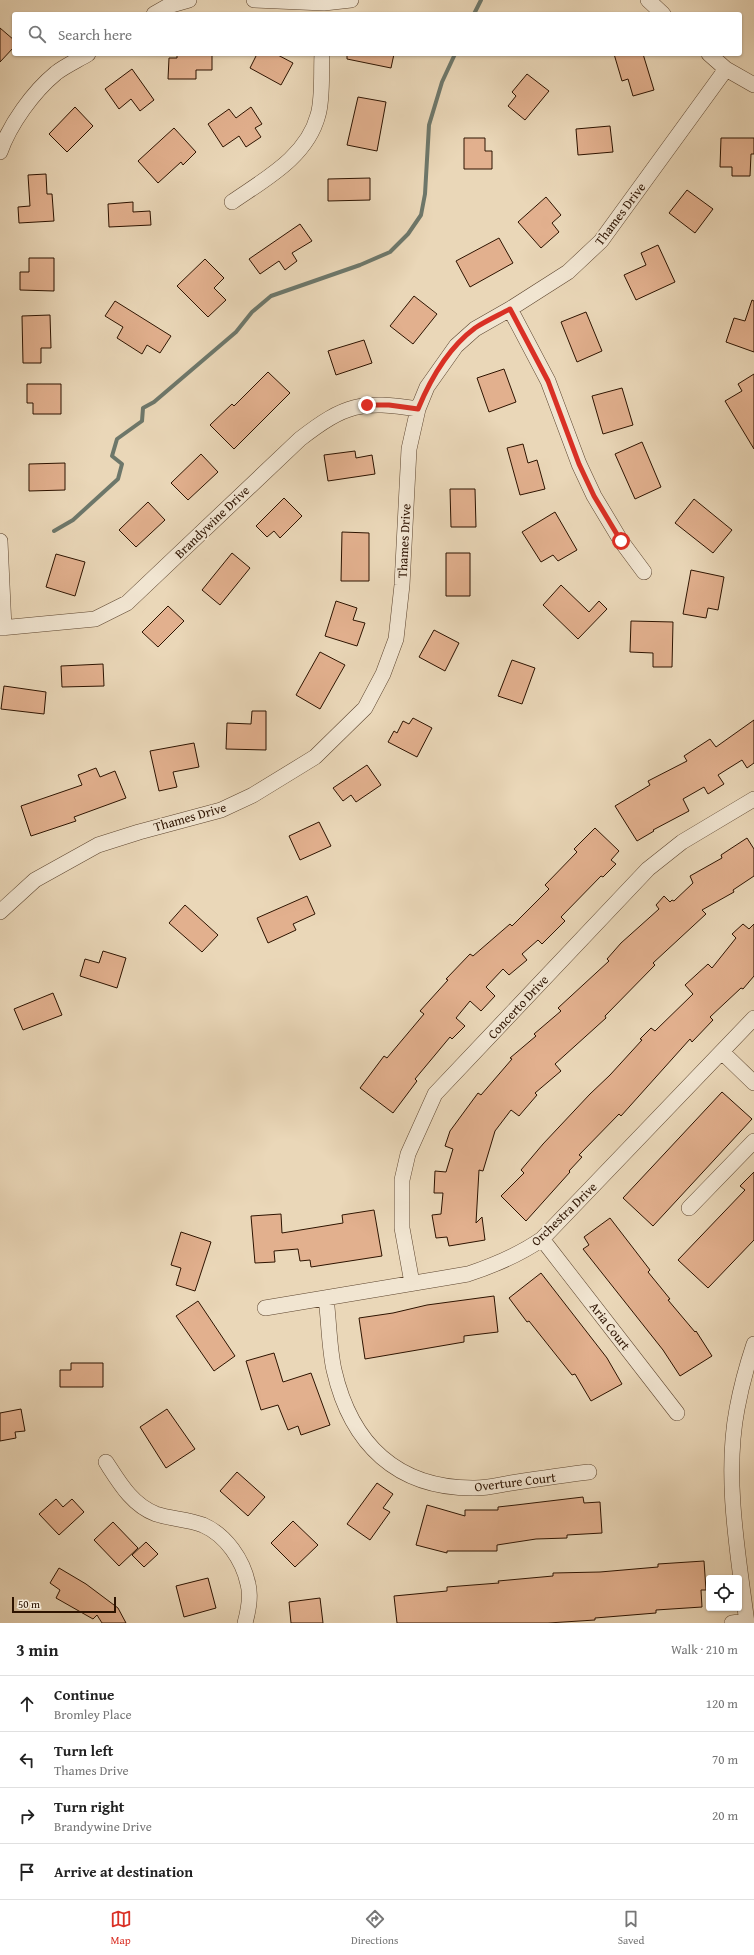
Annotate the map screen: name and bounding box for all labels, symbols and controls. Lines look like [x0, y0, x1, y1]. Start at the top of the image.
search box [12, 12, 742, 56]
icon: search [26, 23, 48, 45]
text: Search here [58, 24, 132, 45]
street label: Thames Drive [590, 178, 650, 250]
route end [358, 396, 376, 414]
street label: Brandywine Drive [170, 481, 254, 563]
street label: Thames Drive [393, 503, 415, 579]
route start [612, 532, 630, 550]
street label: Thames Drive [151, 798, 229, 836]
street label: Concerto Drive [483, 971, 553, 1043]
street label: Orchestra Drive [527, 1178, 601, 1250]
street label: Aria Court [585, 1298, 635, 1354]
street label: Overture Court [473, 1468, 557, 1496]
map controls [706, 1575, 742, 1611]
button: locate [706, 1575, 742, 1611]
scale bar [12, 1595, 116, 1614]
text: 50 m [18, 1596, 40, 1612]
text: 3 min [16, 1637, 58, 1662]
text: Walk · 210 m [671, 1640, 738, 1659]
text: Continue [54, 1684, 115, 1705]
icon: ahead [16, 1693, 38, 1715]
text: 120 m [706, 1694, 738, 1713]
text: Bromley Place [54, 1705, 132, 1724]
text: Turn left [54, 1740, 113, 1761]
icon: left [16, 1749, 38, 1771]
text: 70 m [712, 1750, 738, 1769]
text: Thames Drive [54, 1761, 129, 1780]
text: Turn right [54, 1796, 125, 1817]
icon: right [16, 1805, 38, 1827]
text: 20 m [712, 1806, 738, 1825]
text: Brandywine Drive [54, 1817, 152, 1836]
icon: arrive [16, 1861, 38, 1883]
text: Arrive at destination [54, 1861, 193, 1882]
tab: Map [110, 1908, 132, 1948]
tab: Directions [351, 1908, 398, 1948]
tab: Saved [618, 1908, 644, 1948]

